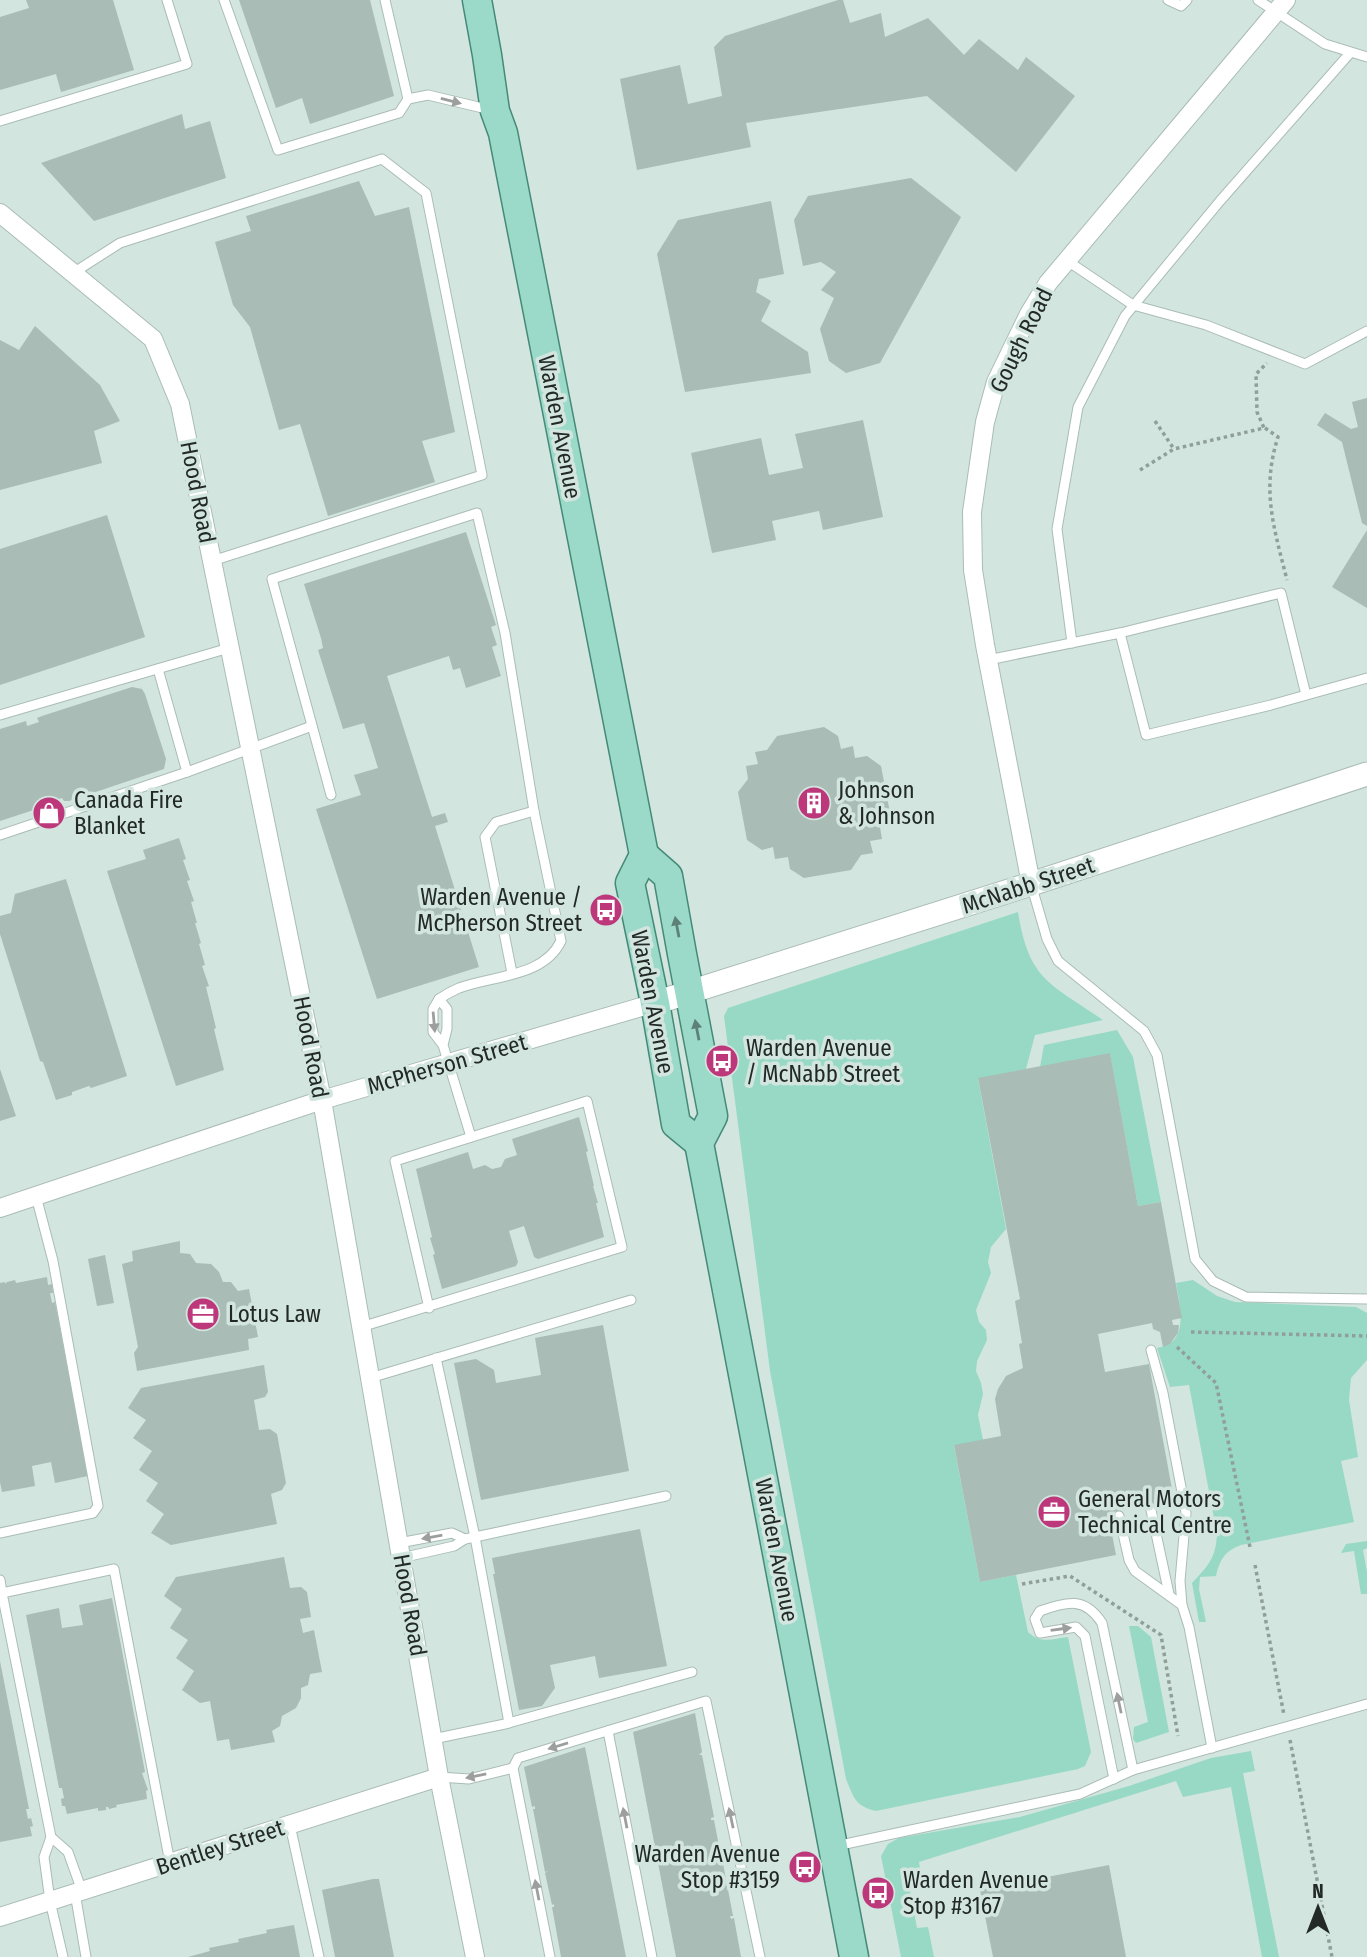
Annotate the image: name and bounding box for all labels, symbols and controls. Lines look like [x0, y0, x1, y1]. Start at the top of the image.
one-way arrow [440, 96, 462, 107]
street label: Gough Road [984, 283, 1058, 397]
street label: Warden Avenue [532, 353, 588, 501]
street label: Hood Road [174, 439, 222, 545]
place label: Johnson & Johnson [838, 776, 935, 830]
building icon: Johnson & Johnson [795, 784, 833, 822]
place label: Canada Fire Blanket [74, 786, 183, 840]
shop icon: Canada Fire Blanket [30, 794, 68, 832]
street label: McNabb Street [958, 850, 1098, 920]
place label: Warden Avenue / McPherson Street [417, 883, 582, 937]
bus stop icon: Warden Avenue / McPherson Street [587, 891, 625, 929]
one-way arrow [672, 916, 683, 938]
street label: Warden Avenue [625, 928, 681, 1076]
street label: Hood Road [287, 994, 335, 1100]
one-way arrow [429, 1011, 440, 1033]
one-way arrow [691, 1019, 702, 1041]
street label: McPherson Street [364, 1028, 531, 1100]
place label: Warden Avenue / McNabb Street [746, 1034, 901, 1088]
bus stop icon: Warden Avenue / McNabb Street [703, 1042, 741, 1080]
office icon: Lotus Law [184, 1295, 222, 1333]
place label: Lotus Law [228, 1300, 321, 1328]
street label: Warden Avenue [749, 1476, 805, 1624]
place label: General Motors Technical Centre [1078, 1485, 1232, 1539]
office icon: General Motors Technical Centre [1035, 1493, 1073, 1531]
one-way arrow [421, 1532, 443, 1543]
street label: Hood Road [387, 1552, 433, 1658]
one-way arrow [1050, 1623, 1072, 1634]
one-way arrow [1113, 1692, 1124, 1714]
one-way arrow [547, 1741, 568, 1751]
one-way arrow [465, 1771, 487, 1782]
one-way arrow [619, 1807, 630, 1829]
one-way arrow [725, 1807, 736, 1829]
street label: Bentley Street [153, 1813, 288, 1881]
place label: Warden Avenue Stop #3159 [634, 1840, 780, 1894]
bus stop icon: Warden Avenue Stop #3159 [786, 1848, 824, 1886]
place label: Warden Avenue Stop #3167 [903, 1866, 1049, 1920]
north arrow [1283, 1873, 1353, 1943]
bus stop icon: Warden Avenue Stop #3167 [859, 1874, 897, 1912]
one-way arrow [531, 1879, 542, 1901]
text: N [1312, 1880, 1324, 1903]

